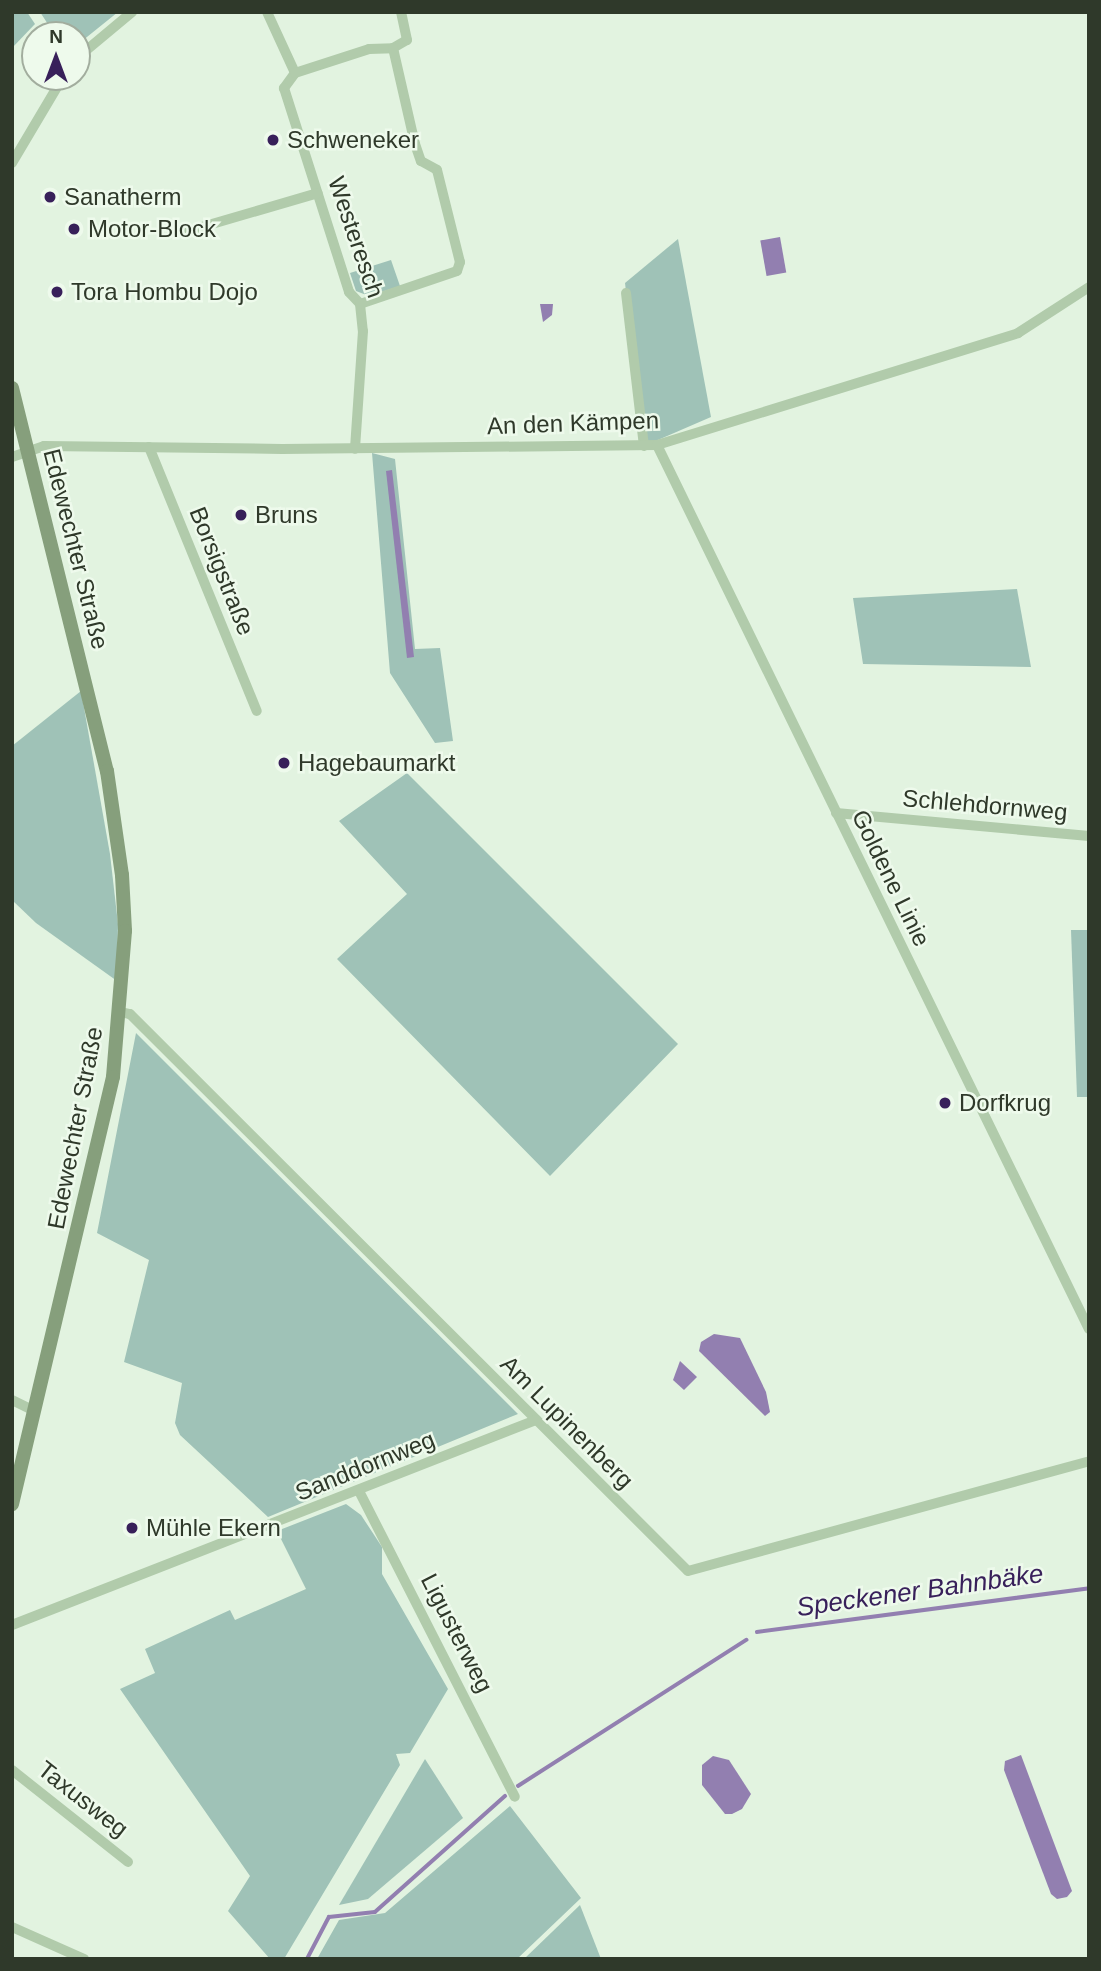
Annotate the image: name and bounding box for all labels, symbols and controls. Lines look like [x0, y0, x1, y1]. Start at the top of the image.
north arrow [21, 21, 91, 91]
text: N [49, 26, 63, 47]
place label: Schweneker [287, 126, 419, 154]
marker: Schweneker [265, 132, 281, 148]
street label: Westeresch [322, 173, 390, 301]
place label: Sanatherm [64, 183, 181, 211]
marker: Sanatherm [42, 189, 58, 205]
place label: Motor-Block [88, 215, 216, 243]
marker: Motor-Block [66, 221, 82, 237]
place label: Tora Hombu Dojo [71, 278, 258, 306]
marker: Tora Hombu Dojo [49, 284, 65, 300]
street label: An den Kämpen [486, 406, 660, 440]
street label: Edewechter Straße [37, 446, 115, 652]
place label: Bruns [255, 501, 318, 529]
street label: Borsigstraße [183, 503, 261, 639]
marker: Bruns [233, 507, 249, 523]
place label: Hagebaumarkt [298, 749, 455, 777]
marker: Hagebaumarkt [276, 755, 292, 771]
street label: Schlehdornweg [901, 783, 1069, 827]
street label: Goldene Linie [846, 805, 936, 951]
street label: Edewechter Straße [41, 1024, 109, 1232]
place label: Dorfkrug [959, 1089, 1051, 1117]
marker: Dorfkrug [937, 1095, 953, 1111]
street label: Am Lupinenberg [495, 1350, 639, 1494]
street label: Sanddornweg [291, 1425, 439, 1507]
place label: Mühle Ekern [146, 1514, 281, 1542]
marker: Mühle Ekern [124, 1520, 140, 1536]
water label: Speckener Bahnbäke [795, 1558, 1045, 1624]
street label: Ligusterweg [415, 1569, 499, 1697]
street label: Taxusweg [32, 1755, 134, 1843]

